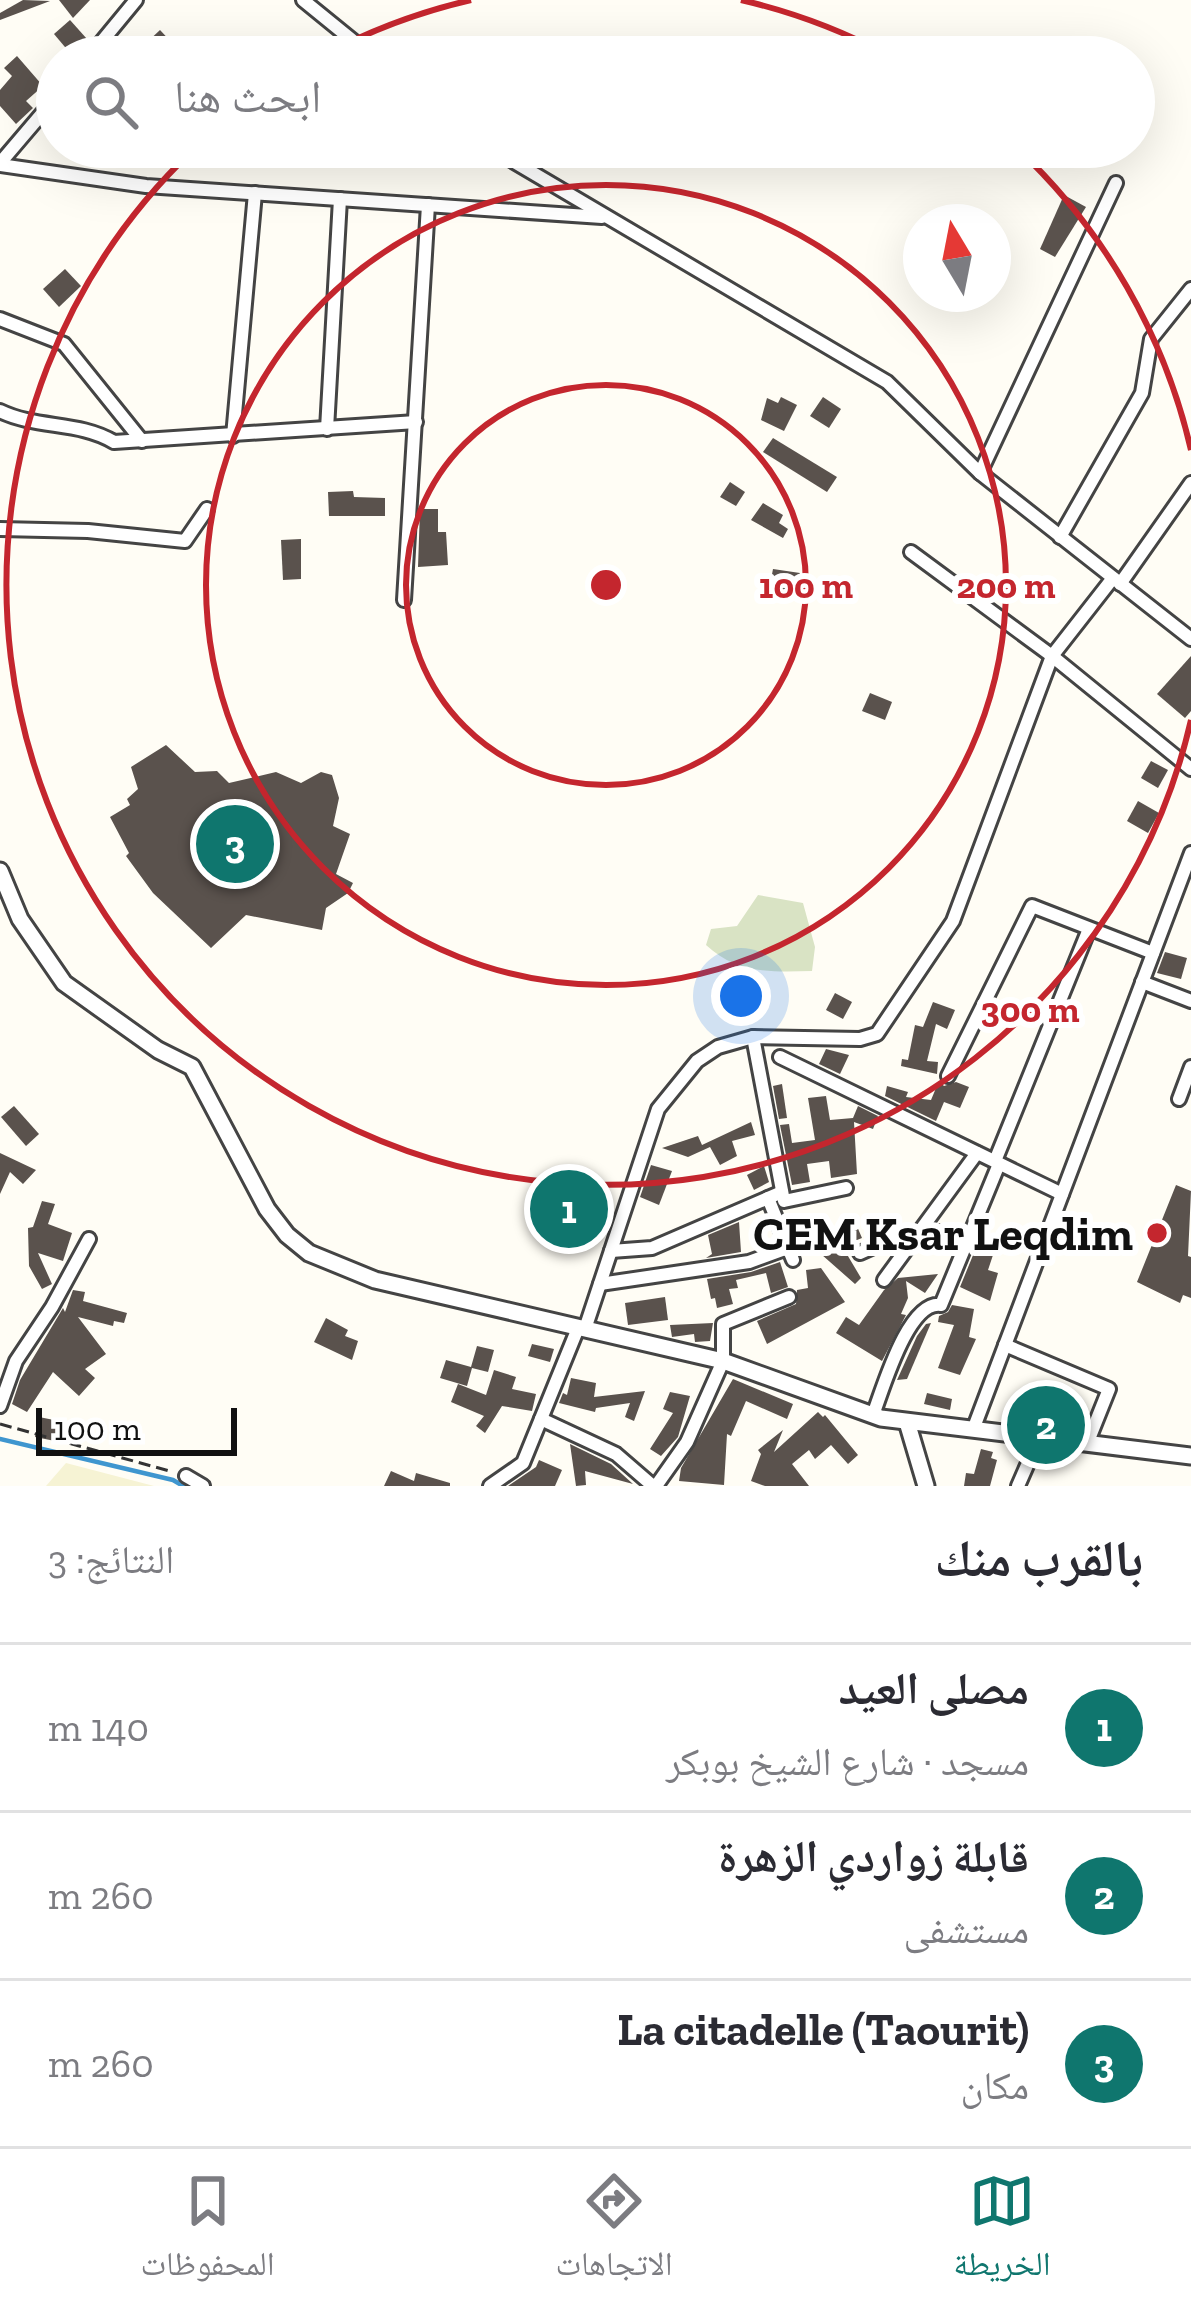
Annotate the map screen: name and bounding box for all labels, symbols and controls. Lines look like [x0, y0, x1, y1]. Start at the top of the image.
search box [36, 36, 1155, 168]
icon: search [78, 69, 144, 135]
text: ابحث هنا [174, 70, 321, 124]
north arrow [903, 204, 1011, 312]
centre of rings [585, 564, 627, 606]
text: 100 m [759, 564, 854, 607]
text: 200 m [956, 564, 1056, 607]
pin: 3 [196, 799, 274, 889]
your location [711, 966, 771, 1026]
text: 300 m [981, 988, 1080, 1031]
pin: 1 [530, 1164, 608, 1254]
place label: CEM Ksar Leqdim [753, 1205, 1133, 1262]
marker: CEM Ksar Leqdim [1144, 1220, 1170, 1246]
pin: 2 [1007, 1380, 1085, 1470]
scale bar [36, 1402, 237, 1455]
text: 100 m [54, 1409, 141, 1448]
text: بالقرب منك [934, 1528, 1143, 1589]
text: النتائج: 3 [48, 1536, 174, 1583]
text: مصلى العيد [838, 1662, 1029, 1716]
text: 140 m [48, 1704, 149, 1751]
text: 1 [1096, 1704, 1112, 1751]
text: مسجد · شارع الشيخ بوبكر [666, 1738, 1029, 1785]
text: قابلة زواردي الزهرة [718, 1830, 1029, 1884]
text: 260 m [48, 1872, 154, 1919]
text: 2 [1094, 1872, 1114, 1919]
text: مستشفى [904, 1906, 1029, 1953]
text: La citadelle (Taourit) [617, 2003, 1029, 2057]
text: 260 m [48, 2040, 154, 2087]
text: 3 [1094, 2040, 1114, 2087]
text: مكان [961, 2062, 1029, 2109]
tab: المحفوظات [140, 2168, 275, 2296]
tab: الاتجاهات [555, 2168, 673, 2296]
tab: الخريطة [953, 2168, 1051, 2296]

